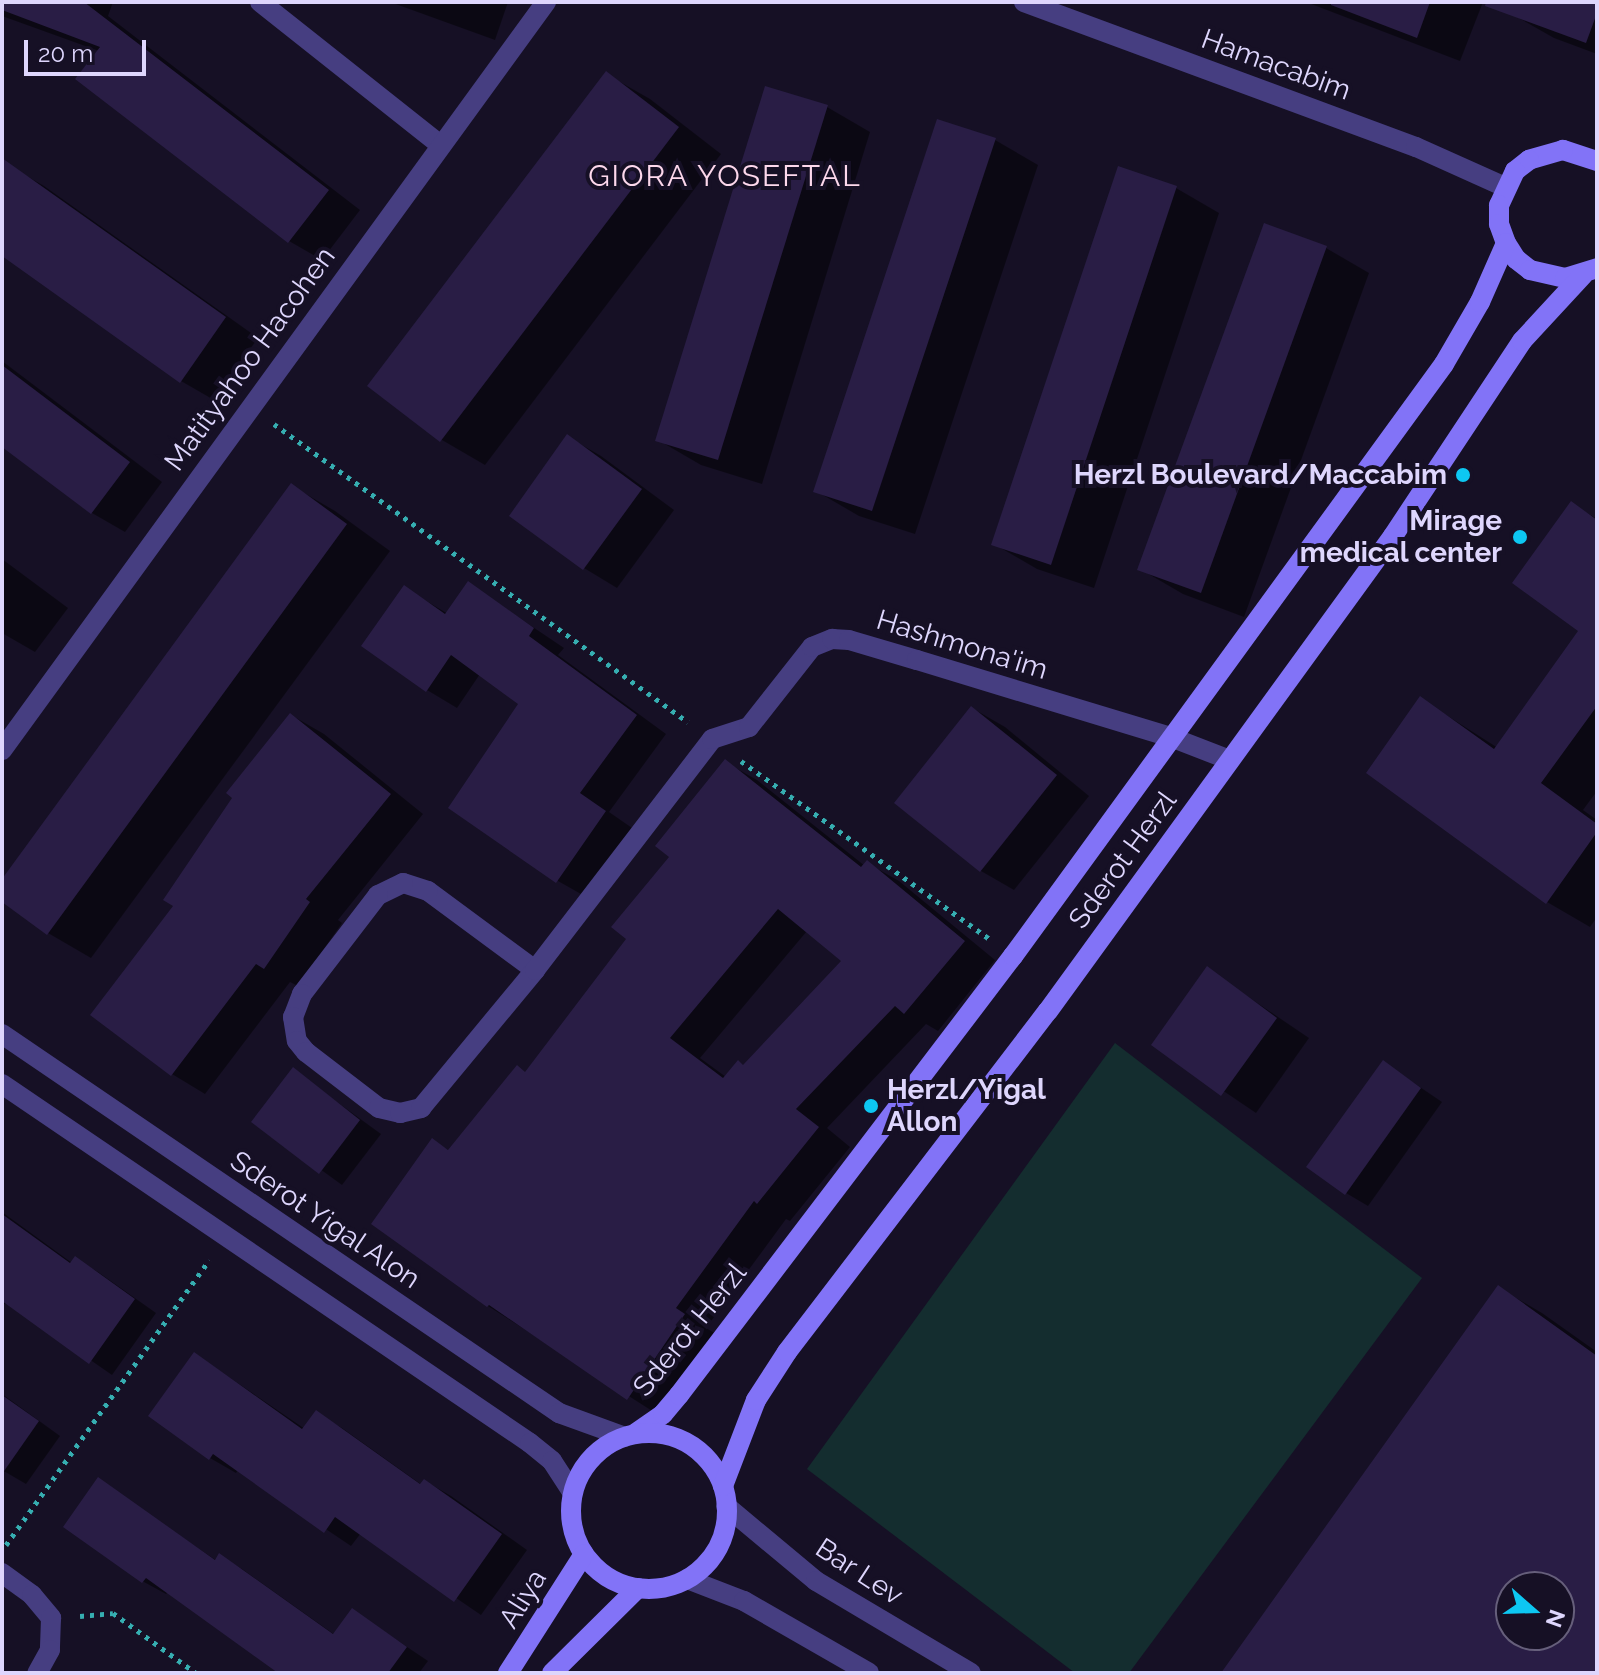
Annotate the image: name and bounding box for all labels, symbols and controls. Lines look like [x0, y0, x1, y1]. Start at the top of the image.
street label: Hamacabim [1197, 22, 1355, 108]
scale bar [28, 24, 150, 74]
text: 20 m [38, 39, 93, 68]
district label: GIORA YOSEFTAL [587, 158, 863, 194]
street label: Matityahoo Hacohen [158, 241, 342, 477]
place label: Herzl Boulevard/Maccabim [1073, 458, 1447, 492]
marker: Herzl Boulevard/Maccabim [1454, 466, 1472, 484]
place label: Mirage medical center [1299, 504, 1502, 570]
marker: Mirage medical center [1509, 526, 1531, 548]
street label: Hashmona'im [872, 603, 1052, 687]
street label: Sderot Herzl [1062, 785, 1184, 935]
place label: Herzl/Yigal Allon [887, 1073, 1046, 1139]
marker: Herzl/Yigal Allon [862, 1097, 880, 1115]
street label: Sderot Yigal Alon [223, 1143, 427, 1297]
street label: Sderot Herzl [626, 1257, 754, 1403]
street label: Bar Lev [809, 1531, 909, 1613]
street label: Aliya [492, 1564, 554, 1634]
north arrow [1495, 1571, 1575, 1651]
text: N [1541, 1606, 1571, 1631]

